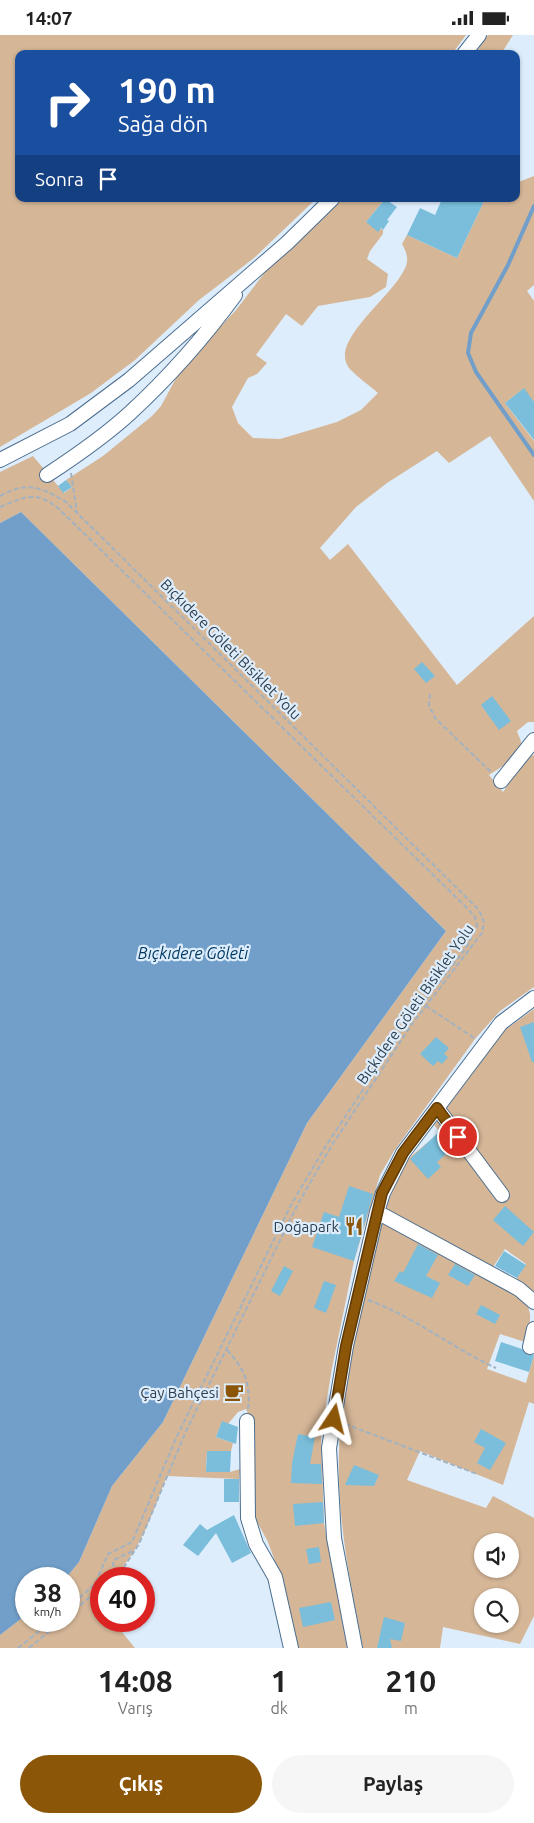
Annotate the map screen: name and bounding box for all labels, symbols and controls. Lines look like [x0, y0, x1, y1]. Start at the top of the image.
text: 14:07 [25, 7, 73, 29]
icon: right [35, 70, 100, 135]
text: 190 m [118, 70, 216, 110]
text: Sağa dön [118, 111, 208, 136]
icon: arrive [94, 165, 122, 193]
text: Sonra [35, 168, 84, 190]
street label: Bıçkıdere Göleti Bisiklet Yolu [157, 575, 305, 723]
street label: Bıçkıdere Göleti Bisiklet Yolu [353, 921, 477, 1087]
water label: Bıçkıdere Göleti [138, 944, 249, 962]
pin [437, 1116, 479, 1158]
icon: arrive [444, 1123, 472, 1151]
restaurant icon: Doğapark [343, 1215, 365, 1237]
place label: Doğapark [274, 1218, 339, 1235]
cafe icon: Çay Bahçesi [223, 1381, 245, 1403]
place label: Çay Bahçesi [140, 1384, 219, 1401]
position arrow [307, 1392, 359, 1444]
map controls [474, 1533, 519, 1633]
button: sound [474, 1533, 519, 1578]
speed limit sign: 40 [90, 1567, 155, 1632]
text: 38 [33, 1579, 62, 1607]
button: search [474, 1588, 519, 1633]
text: km/h [34, 1605, 61, 1618]
text: 14:08 [98, 1664, 173, 1698]
text: 1 [271, 1664, 288, 1698]
text: 210 [386, 1664, 436, 1698]
text: Varış [118, 1699, 153, 1717]
text: dk [270, 1699, 288, 1717]
text: m [404, 1699, 418, 1717]
button: Çıkış [20, 1755, 262, 1813]
button: Paylaş [272, 1755, 514, 1813]

